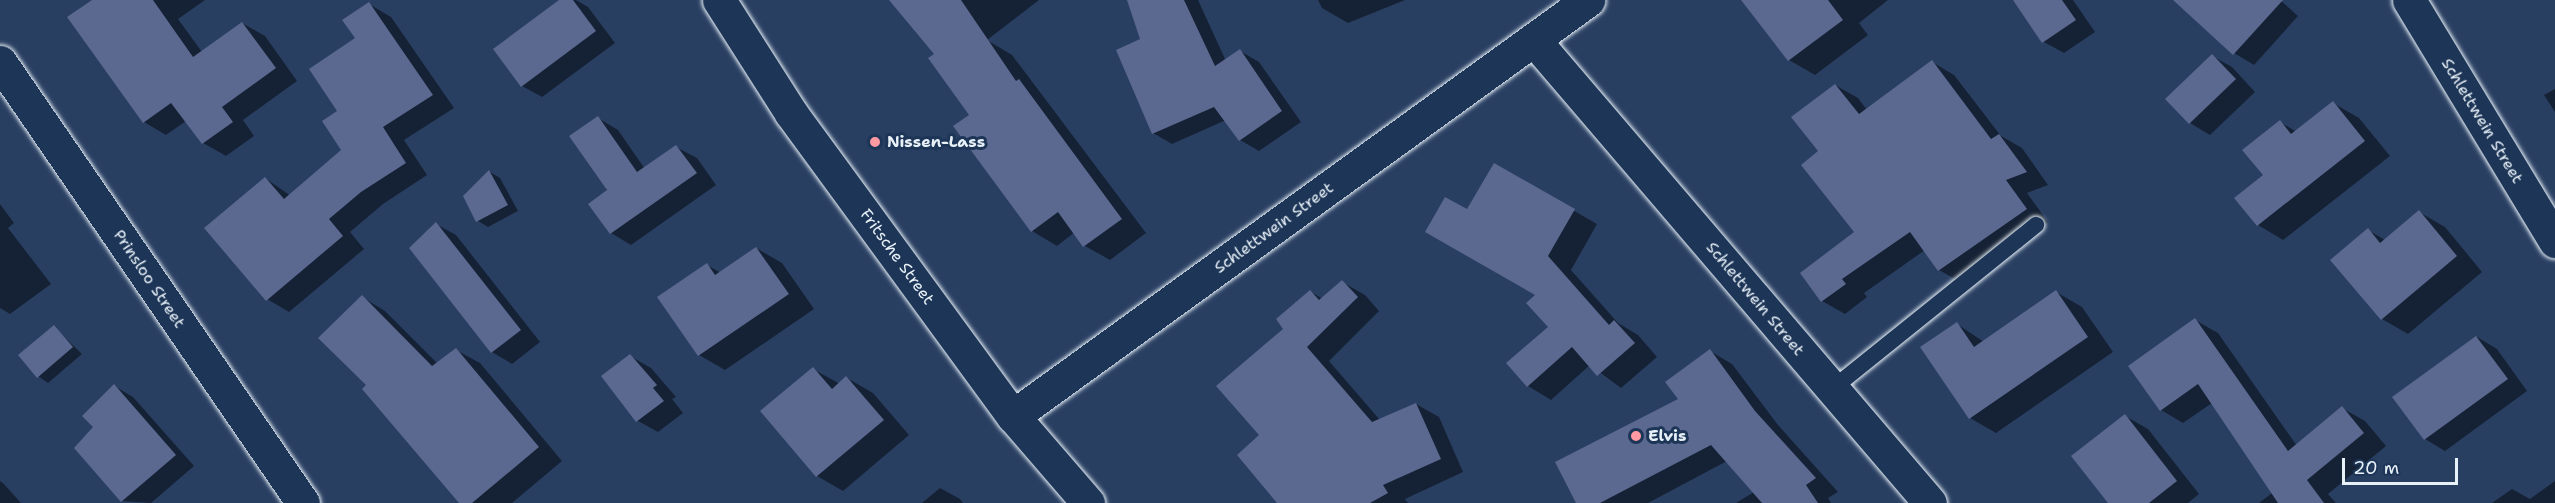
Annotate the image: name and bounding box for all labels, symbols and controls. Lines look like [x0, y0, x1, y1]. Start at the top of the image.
street label: Schlettwein Street [2437, 55, 2527, 187]
place label: Nissen-Lass [887, 132, 985, 152]
marker: Nissen-Lass [868, 135, 882, 149]
street label: Schlettwein Street [1211, 178, 1337, 278]
street label: Fritsche Street [856, 206, 938, 308]
street label: Prinsloo Street [109, 226, 189, 332]
street label: Schlettwein Street [1702, 238, 1808, 360]
place label: Elvis [1648, 426, 1686, 446]
marker: Elvis [1629, 429, 1643, 443]
scale bar [2345, 446, 2460, 484]
text: 20 m [2353, 456, 2399, 480]

